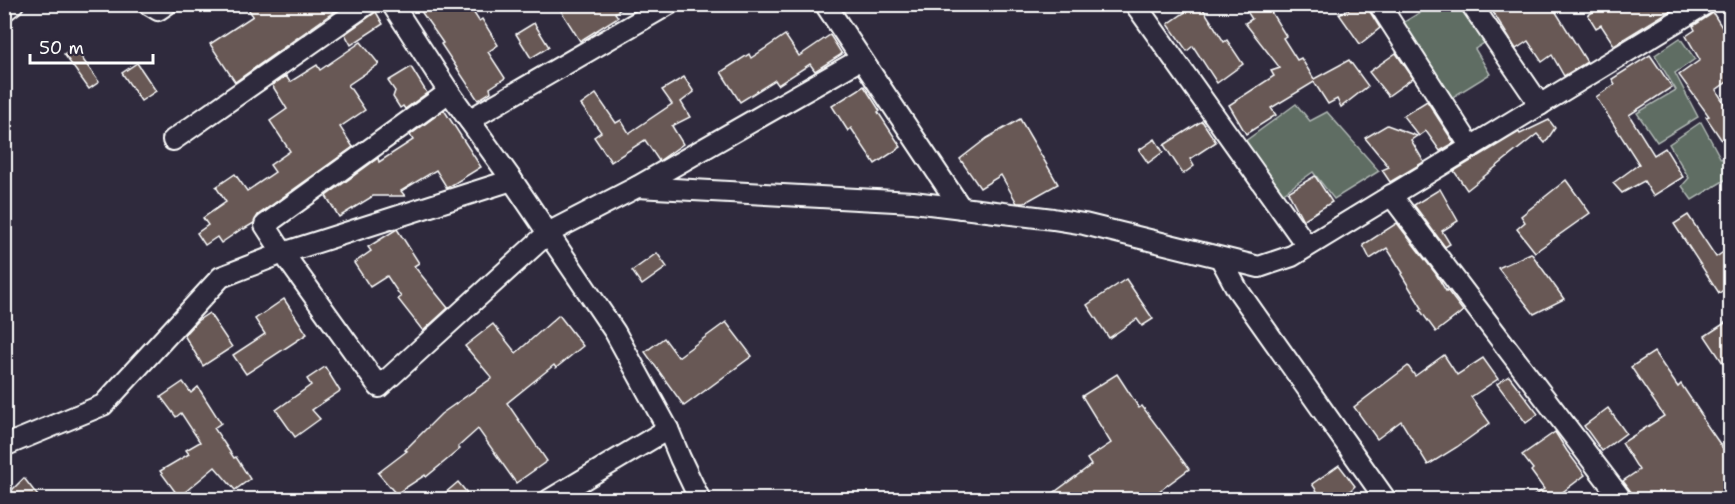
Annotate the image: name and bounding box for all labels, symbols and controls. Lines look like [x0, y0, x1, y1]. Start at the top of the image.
scale bar [30, 27, 153, 65]
text: 50 m [39, 36, 84, 60]

